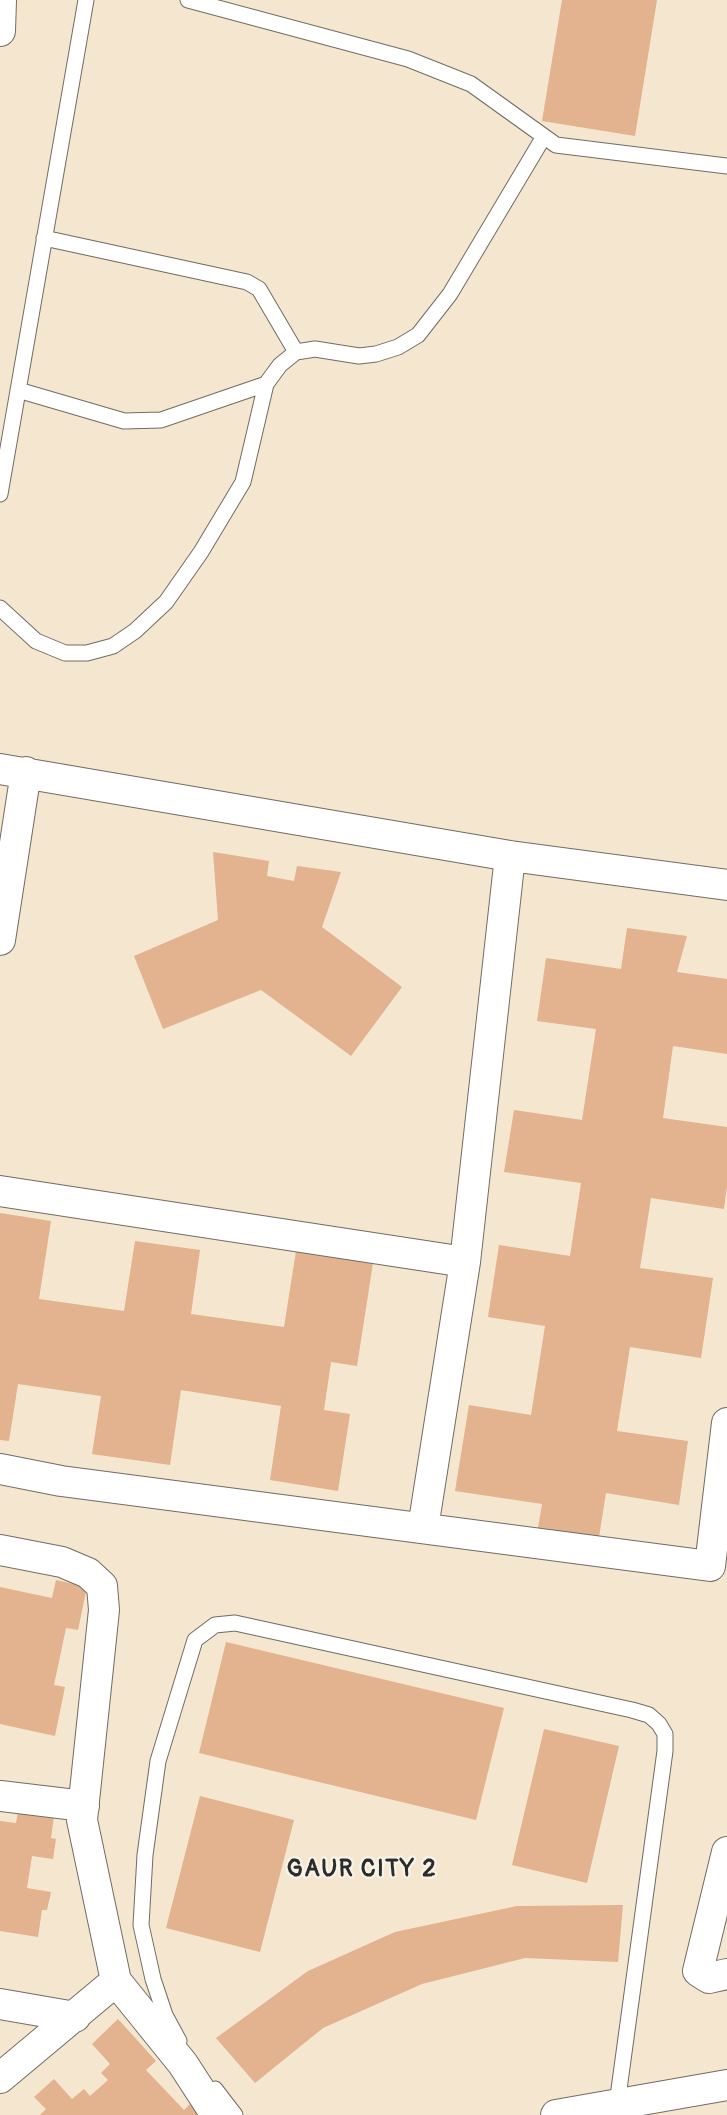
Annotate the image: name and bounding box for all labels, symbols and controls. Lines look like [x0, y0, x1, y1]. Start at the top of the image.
district label: GAUR CITY 2 [287, 1856, 437, 1884]

